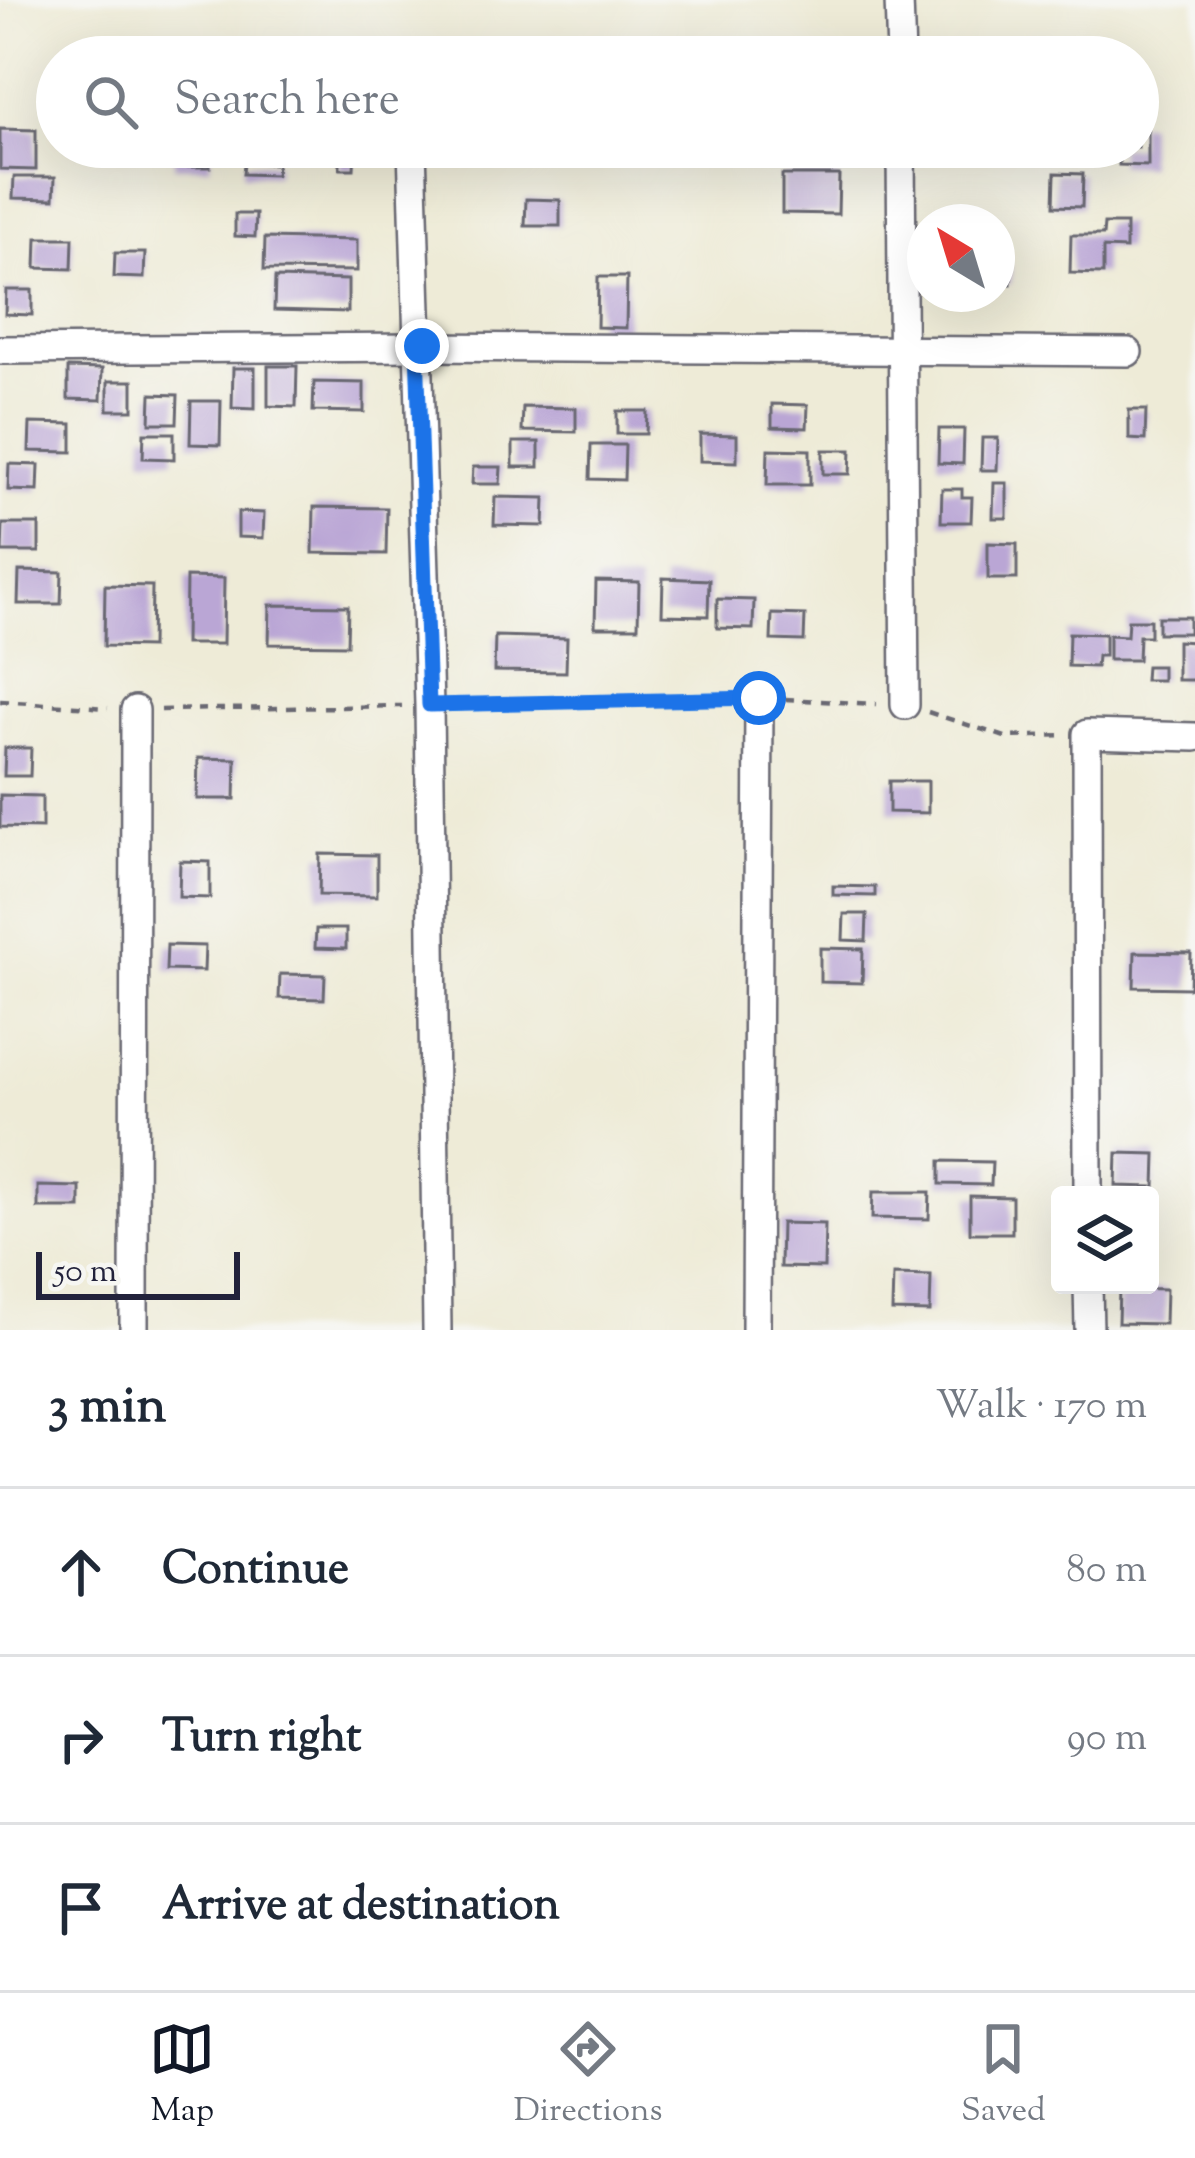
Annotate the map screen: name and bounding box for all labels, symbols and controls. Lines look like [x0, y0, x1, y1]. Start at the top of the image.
search box [36, 36, 1159, 168]
icon: search [78, 69, 144, 135]
text: Search here [174, 70, 400, 135]
north arrow [907, 204, 1015, 312]
route end [395, 319, 449, 373]
route start [732, 671, 786, 725]
map controls [1051, 1186, 1159, 1294]
button: layers [1051, 1186, 1159, 1294]
scale bar [36, 1246, 240, 1299]
text: 50 m [54, 1249, 117, 1297]
text: 3 min [48, 1372, 166, 1445]
text: Walk · 170 m [936, 1380, 1147, 1436]
icon: ahead [48, 1539, 114, 1605]
text: Continue [162, 1539, 349, 1604]
text: 80 m [1066, 1544, 1147, 1600]
icon: right [48, 1707, 114, 1773]
text: Turn right [162, 1707, 361, 1772]
text: 90 m [1067, 1712, 1147, 1768]
icon: arrive [48, 1875, 114, 1941]
text: Arrive at destination [162, 1875, 560, 1940]
tab: Map [149, 2016, 215, 2136]
tab: Directions [514, 2016, 663, 2136]
tab: Saved [961, 2016, 1046, 2136]

